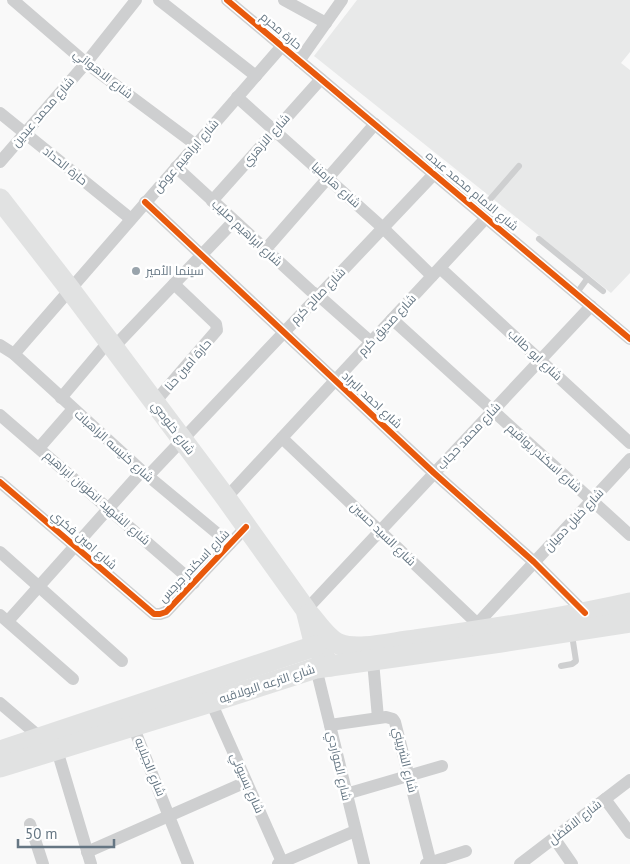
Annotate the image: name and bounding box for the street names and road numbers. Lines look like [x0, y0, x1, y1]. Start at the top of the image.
street label: حارة محرم [257, 9, 305, 53]
street label: شارع الاهواني [69, 46, 136, 104]
street label: شارع محمد عبدين [8, 74, 78, 150]
street label: شارع الازهري [238, 111, 295, 171]
street label: شارع ابراهيم عوض [150, 116, 222, 196]
street label: حارة الحداد [40, 143, 91, 188]
street label: شارع الامام محمد عبده [422, 148, 522, 234]
street label: شارع هارمنيا [308, 159, 364, 211]
street label: شارع ابراهيم صليب [208, 196, 286, 270]
street label: شارع صالح كرم [287, 264, 349, 328]
street label: شارع صديق كرم [354, 291, 420, 359]
street label: شارع ابو طالب [504, 326, 566, 384]
street label: حارة امين حنا [161, 336, 214, 394]
street label: شارع احمد البراد [338, 368, 406, 432]
street label: شارع خلوصي [146, 398, 198, 459]
street label: شارع محمد حجاب [434, 399, 504, 473]
street label: شارع كنيسه الراهبات [71, 406, 157, 486]
street label: شارع اسكندر يواقيم [503, 420, 585, 496]
street label: شارع الشهيد انطوان ابراهيم [41, 448, 153, 548]
street label: شارع خليل دميان [541, 485, 607, 555]
street label: شارع السيد حسين [347, 499, 419, 569]
street label: شارع امين فكري [46, 507, 120, 575]
street label: شارع اسكندر جرجس [155, 526, 233, 606]
street label: شارع الترعه البولاقيه [217, 661, 317, 707]
street label: شارع الشربيني [387, 726, 421, 795]
street label: شارع المواردي [321, 730, 355, 803]
street label: شارع الجبلايه [131, 735, 169, 799]
street label: شارع بسيوني [225, 750, 267, 816]
street label: شارع الافضل [545, 796, 605, 848]

